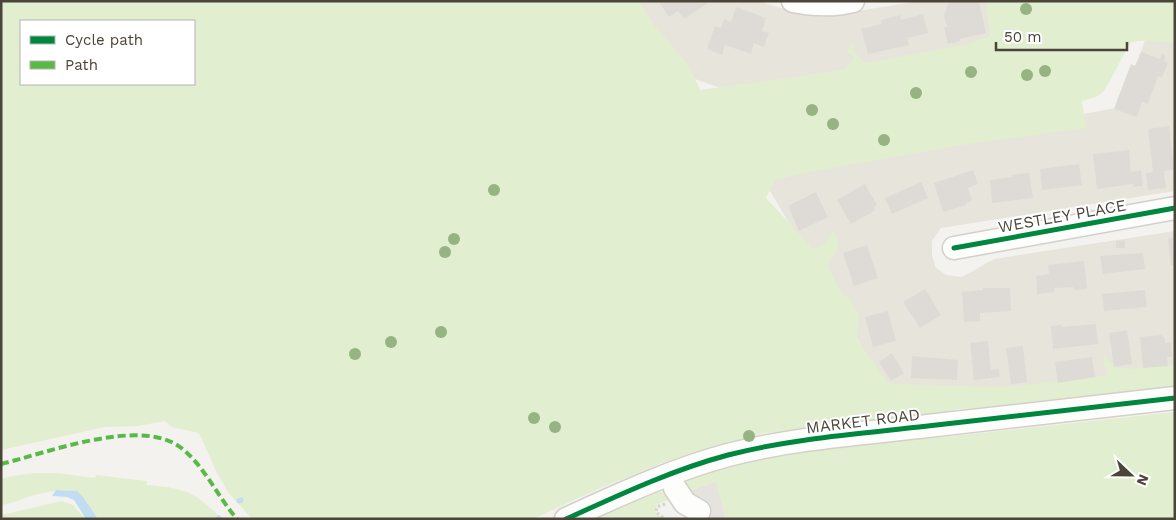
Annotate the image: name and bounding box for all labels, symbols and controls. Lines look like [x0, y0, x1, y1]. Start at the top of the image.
legend [20, 20, 195, 85]
scale bar [996, 20, 1127, 52]
text: 50 m [1004, 28, 1041, 46]
text: Cycle path [65, 31, 143, 49]
text: Path [65, 56, 98, 74]
street label: WESTLEY PLACE [997, 195, 1127, 237]
street label: MARKET ROAD [805, 405, 921, 437]
north arrow [1106, 450, 1156, 500]
text: N [1134, 472, 1152, 488]

